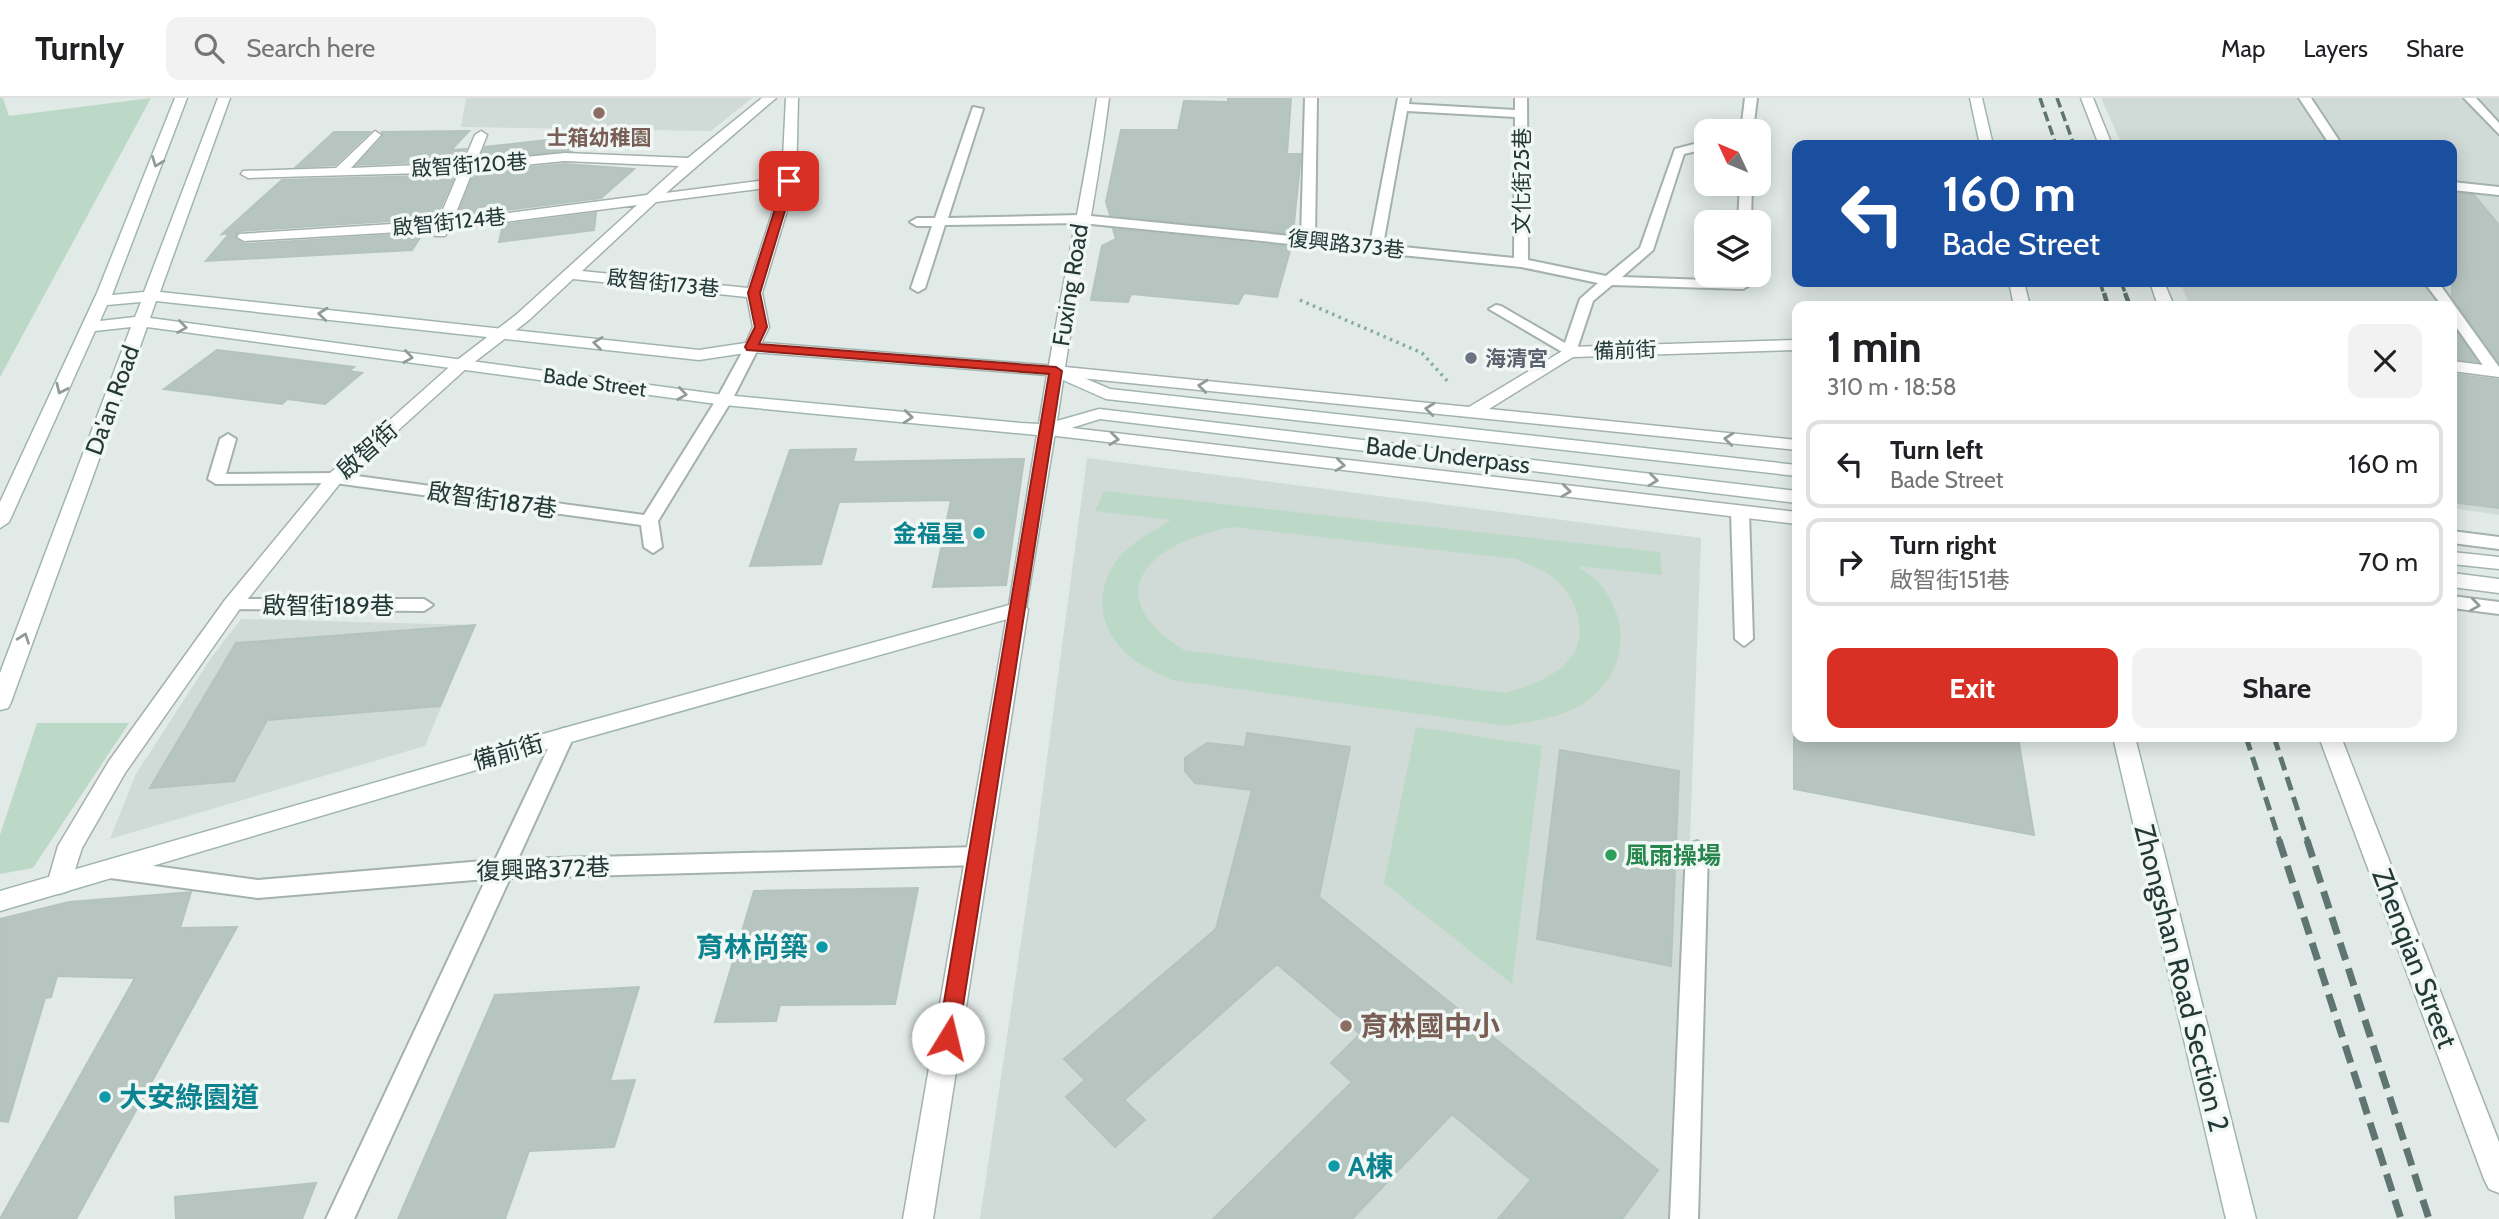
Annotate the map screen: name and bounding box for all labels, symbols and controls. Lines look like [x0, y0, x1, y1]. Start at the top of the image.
search box [166, 17, 656, 80]
text: Turnly [35, 28, 124, 68]
icon: search [190, 29, 228, 67]
text: Search here [246, 32, 375, 64]
text: Map [2221, 34, 2265, 63]
text: Layers [2303, 34, 2368, 63]
text: Share [2406, 34, 2464, 63]
marker: 士箱幼稚園 [591, 105, 607, 121]
north arrow [1694, 119, 1771, 196]
map controls [1694, 119, 1771, 287]
place label: 士箱幼稚園 [547, 125, 652, 150]
street label: 文化街25巷 [1509, 128, 1534, 234]
street label: 啟智街120巷 [410, 148, 528, 182]
pin [759, 151, 819, 211]
one-way arrow [151, 155, 165, 167]
icon: arrive [770, 162, 808, 200]
text: 160 m [1942, 164, 2076, 223]
icon: left [1827, 168, 1918, 259]
street label: 啟智街124巷 [391, 204, 507, 240]
button: layers [1694, 210, 1771, 287]
street label: Fuxing Road [1046, 222, 1094, 348]
text: Bade Street [1942, 224, 2100, 263]
street label: 復興路373巷 [1286, 225, 1406, 263]
street label: 啟智街173巷 [606, 265, 720, 301]
one-way arrow [317, 307, 328, 322]
one-way arrow [176, 319, 188, 334]
text: 1 min [1827, 321, 1922, 373]
button: close [2348, 324, 2422, 398]
one-way arrow [592, 336, 603, 351]
street label: 備前街 [1593, 336, 1657, 364]
street label: Da'an Road [79, 341, 145, 459]
place label: 海清宮 [1485, 346, 1548, 371]
one-way arrow [402, 349, 414, 364]
marker: 海清宮 [1463, 350, 1479, 366]
street label: Bade Street [542, 362, 648, 402]
text: 310 m · 18:58 [1827, 373, 1957, 401]
one-way arrow [1198, 379, 1209, 394]
one-way arrow [56, 381, 70, 394]
one-way arrow [676, 387, 688, 402]
one-way arrow [1424, 401, 1436, 416]
one-way arrow [903, 409, 914, 424]
street label: 啟智街 [331, 415, 403, 485]
one-way arrow [1108, 431, 1120, 446]
street label: Bade Underpass [1364, 431, 1532, 479]
one-way arrow [1724, 431, 1735, 446]
text: Turn left [1890, 434, 1983, 466]
icon: left [1831, 445, 1869, 483]
text: 160 m [2348, 448, 2418, 480]
one-way arrow [1335, 457, 1346, 472]
text: Bade Street [1890, 466, 2004, 494]
one-way arrow [1647, 472, 1659, 487]
street label: 啟智街187巷 [425, 477, 559, 523]
one-way arrow [1560, 484, 1572, 499]
place label: 金福星 [893, 519, 965, 548]
marker: 金福星 [971, 525, 987, 541]
text: Turn right [1890, 529, 1996, 561]
icon: right [1831, 543, 1869, 581]
text: 70 m [2358, 546, 2418, 578]
text: 啟智街151巷 [1890, 566, 2009, 594]
street label: 啟智街189巷 [262, 591, 394, 620]
one-way arrow [2470, 597, 2481, 612]
one-way arrow [15, 632, 29, 644]
button: Exit [1827, 648, 2118, 728]
button: Share [2132, 648, 2422, 728]
street label: 備前街 [469, 728, 547, 776]
street label: Zhongshan Road Section 2 [2127, 821, 2237, 1135]
place label: 風雨操場 [1625, 841, 1721, 870]
marker: 風雨操場 [1603, 847, 1619, 863]
street label: 復興路372巷 [476, 852, 610, 886]
street label: Zhenqian Street [2365, 863, 2465, 1053]
place label: 育林尚築 [696, 930, 808, 964]
marker: 育林尚築 [814, 939, 830, 955]
position arrow [911, 1001, 985, 1075]
place label: 育林國中小 [1360, 1009, 1500, 1043]
marker: 育林國中小 [1338, 1018, 1354, 1034]
place label: 大安綠園道 [119, 1080, 259, 1114]
marker: 大安綠園道 [97, 1089, 113, 1105]
place label: A棟 [1348, 1149, 1394, 1183]
marker: A棟 [1326, 1158, 1342, 1174]

